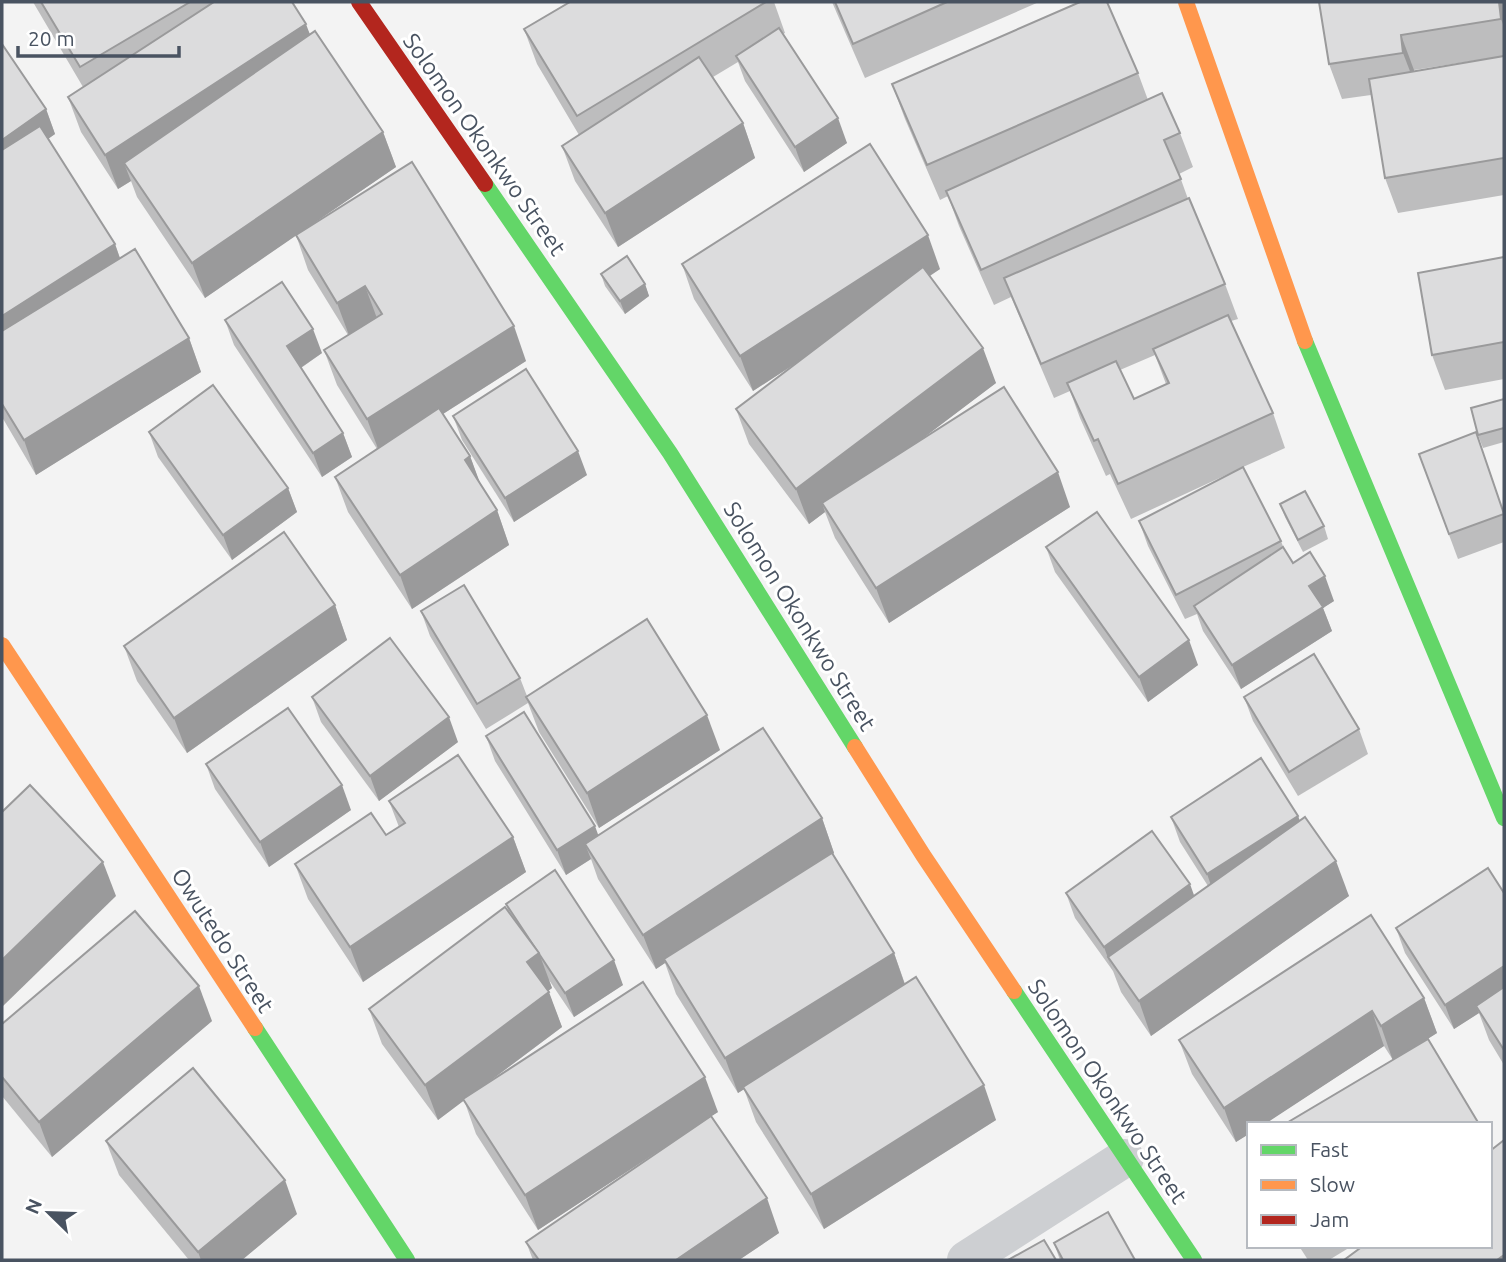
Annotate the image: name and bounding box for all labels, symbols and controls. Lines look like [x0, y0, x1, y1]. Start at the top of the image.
scale bar [18, 14, 178, 58]
text: 20 m [28, 26, 75, 50]
street label: Solomon Okonkwo Street [399, 28, 571, 260]
street label: Solomon Okonkwo Street [719, 497, 881, 735]
street label: Owutedo Street [167, 863, 279, 1017]
street label: Solomon Okonkwo Street [1024, 974, 1192, 1208]
legend [1247, 1122, 1492, 1248]
text: Fast [1310, 1137, 1348, 1161]
text: Slow [1310, 1172, 1355, 1196]
north arrow [14, 1178, 84, 1248]
text: N [20, 1196, 46, 1217]
text: Jam [1310, 1207, 1349, 1231]

